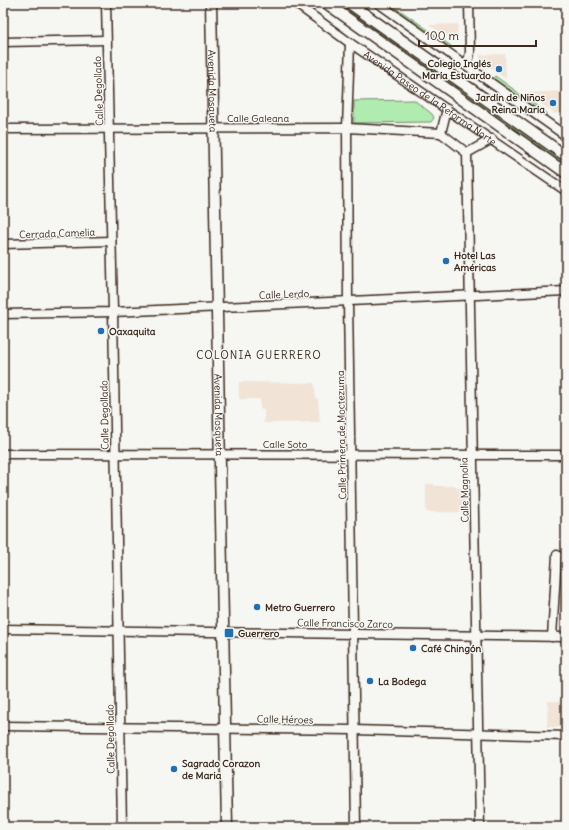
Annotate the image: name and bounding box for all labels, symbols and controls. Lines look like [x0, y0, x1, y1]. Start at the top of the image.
scale bar [419, 22, 536, 48]
text: 100 m [425, 28, 459, 43]
street label: Avenida Paseo de la Reforma Norte [361, 48, 499, 148]
street label: Avenida Mosqueta [205, 50, 220, 133]
street label: Calle Degollado [91, 56, 106, 126]
place label: Colegio Inglés María Estuardo [422, 57, 491, 82]
marker: Colegio Inglés María Estuardo [494, 64, 504, 74]
place label: Jardín de Niños Reina María [475, 91, 545, 116]
marker: Jardín de Niños Reina María [548, 98, 558, 108]
street label: Calle Galeana [227, 112, 289, 125]
street label: Cerrada Camelia [19, 226, 95, 241]
place label: Hotel Las Américas [454, 249, 497, 274]
marker: Hotel Las Américas [441, 256, 451, 266]
street label: Calle Lerdo [259, 287, 310, 302]
place label: Oaxaquita [109, 325, 156, 338]
marker: Oaxaquita [96, 326, 106, 336]
district label: COLONIA GUERRERO [196, 348, 322, 362]
street label: Calle Primera de Moctezuma [334, 370, 349, 500]
street label: Avenida Mosqueta [211, 373, 226, 457]
street label: Calle Degollado [97, 380, 112, 450]
street label: Calle Soto [263, 438, 308, 451]
street label: Calle Magnolia [457, 457, 472, 523]
place label: Metro Guerrero [265, 601, 335, 614]
marker: Metro Guerrero [252, 602, 262, 612]
street label: Calle Francisco Zarco [297, 616, 393, 631]
marker: Guerrero [223, 627, 235, 639]
place label: Guerrero [238, 627, 280, 640]
place label: Café Chingón [421, 642, 482, 655]
marker: Café Chingón [408, 643, 418, 653]
place label: La Bodega [378, 675, 426, 688]
marker: La Bodega [365, 676, 375, 686]
street label: Calle Degollado [103, 704, 118, 774]
street label: Calle Héroes [257, 713, 314, 726]
place label: Sagrado Corazon de Maria [182, 757, 260, 782]
marker: Sagrado Corazon de Maria [169, 764, 179, 774]

